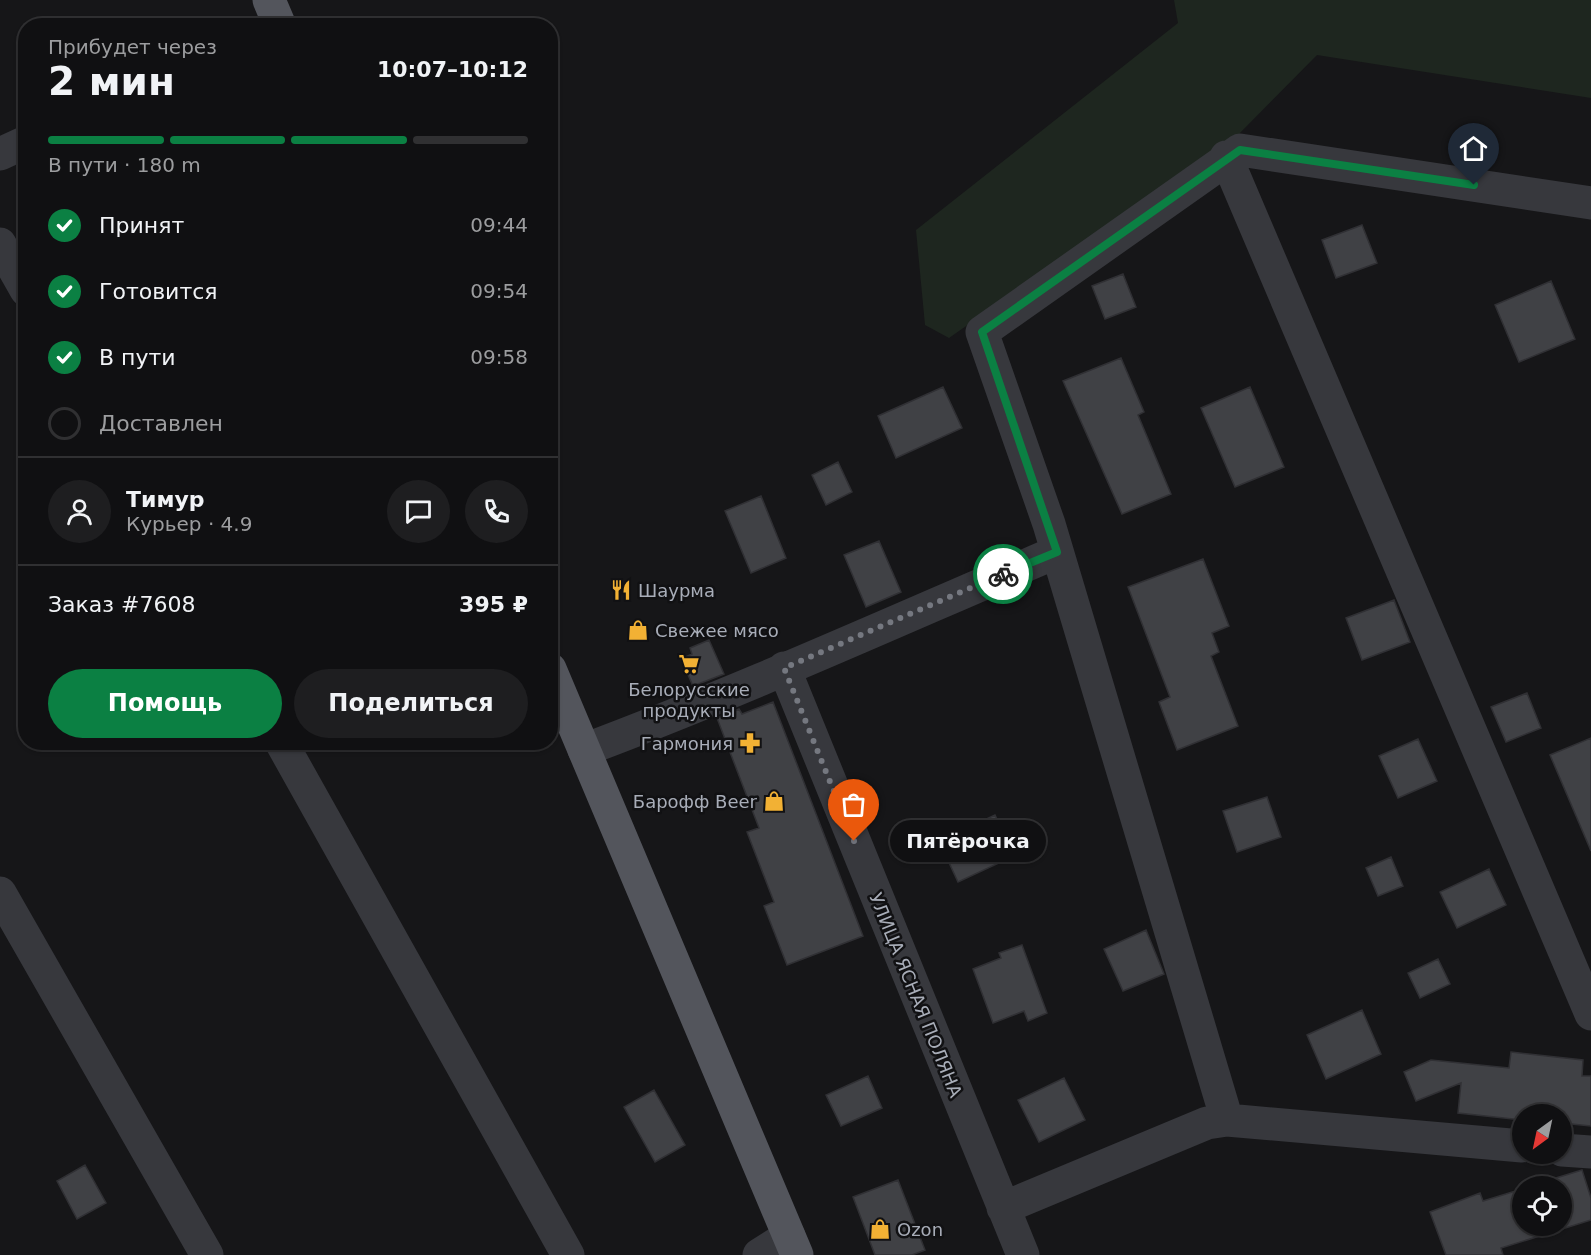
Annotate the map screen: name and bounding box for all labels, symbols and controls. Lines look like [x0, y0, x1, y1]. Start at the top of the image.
text: Прибудет через [48, 35, 217, 59]
text: 10:07–10:12 [377, 57, 528, 82]
text: 2 мин [48, 59, 175, 104]
pin [1448, 123, 1499, 185]
icon: home [1457, 132, 1490, 165]
text: В пути · 180 m [48, 153, 201, 177]
icon: check [48, 209, 81, 242]
text: Принят [99, 213, 184, 238]
text: 09:44 [470, 213, 528, 237]
icon: check [48, 275, 81, 308]
text: Готовится [99, 279, 218, 304]
text: 09:54 [470, 279, 528, 303]
icon: check [48, 341, 81, 374]
text: В пути [99, 345, 176, 370]
text: 09:58 [470, 345, 528, 369]
text: Доставлен [99, 411, 223, 436]
button: person [48, 480, 111, 543]
button: chat [387, 480, 450, 543]
button: phone [465, 480, 528, 543]
text: Тимур [126, 487, 205, 512]
text: Курьер · 4.9 [126, 512, 252, 536]
courier [973, 544, 1033, 604]
icon: bike [987, 558, 1020, 591]
restaurant icon: Шаурма [609, 578, 633, 602]
place label: Шаурма [638, 580, 715, 601]
text: Заказ #7608 [48, 592, 195, 617]
text: 395 ₽ [459, 592, 528, 617]
shop icon: Свежее мясо [626, 618, 650, 642]
place label: Свежее мясо [655, 620, 779, 641]
supermarket icon: Белорусские продукты [677, 652, 701, 676]
button: Помощь [48, 669, 282, 738]
button: Поделиться [294, 669, 528, 738]
place label: Белорусские продукты [628, 679, 750, 721]
pharmacy icon: Гармония [738, 731, 762, 755]
place label: Гармония [641, 733, 733, 754]
pin [828, 779, 879, 841]
icon: bag [837, 788, 870, 821]
shop icon: Барофф Beer [762, 789, 786, 813]
place label: Барофф Beer [633, 791, 758, 812]
callout: Пятёрочка [890, 820, 1046, 862]
text: Пятёрочка [906, 829, 1030, 853]
street label: УЛИЦА ЯСНАЯ ПОЛЯНА [865, 890, 967, 1101]
north arrow [1512, 1104, 1572, 1164]
map controls [1512, 1104, 1572, 1236]
button: locate [1512, 1176, 1572, 1236]
shop icon: Ozon [868, 1217, 892, 1241]
place label: Ozon [897, 1219, 943, 1240]

